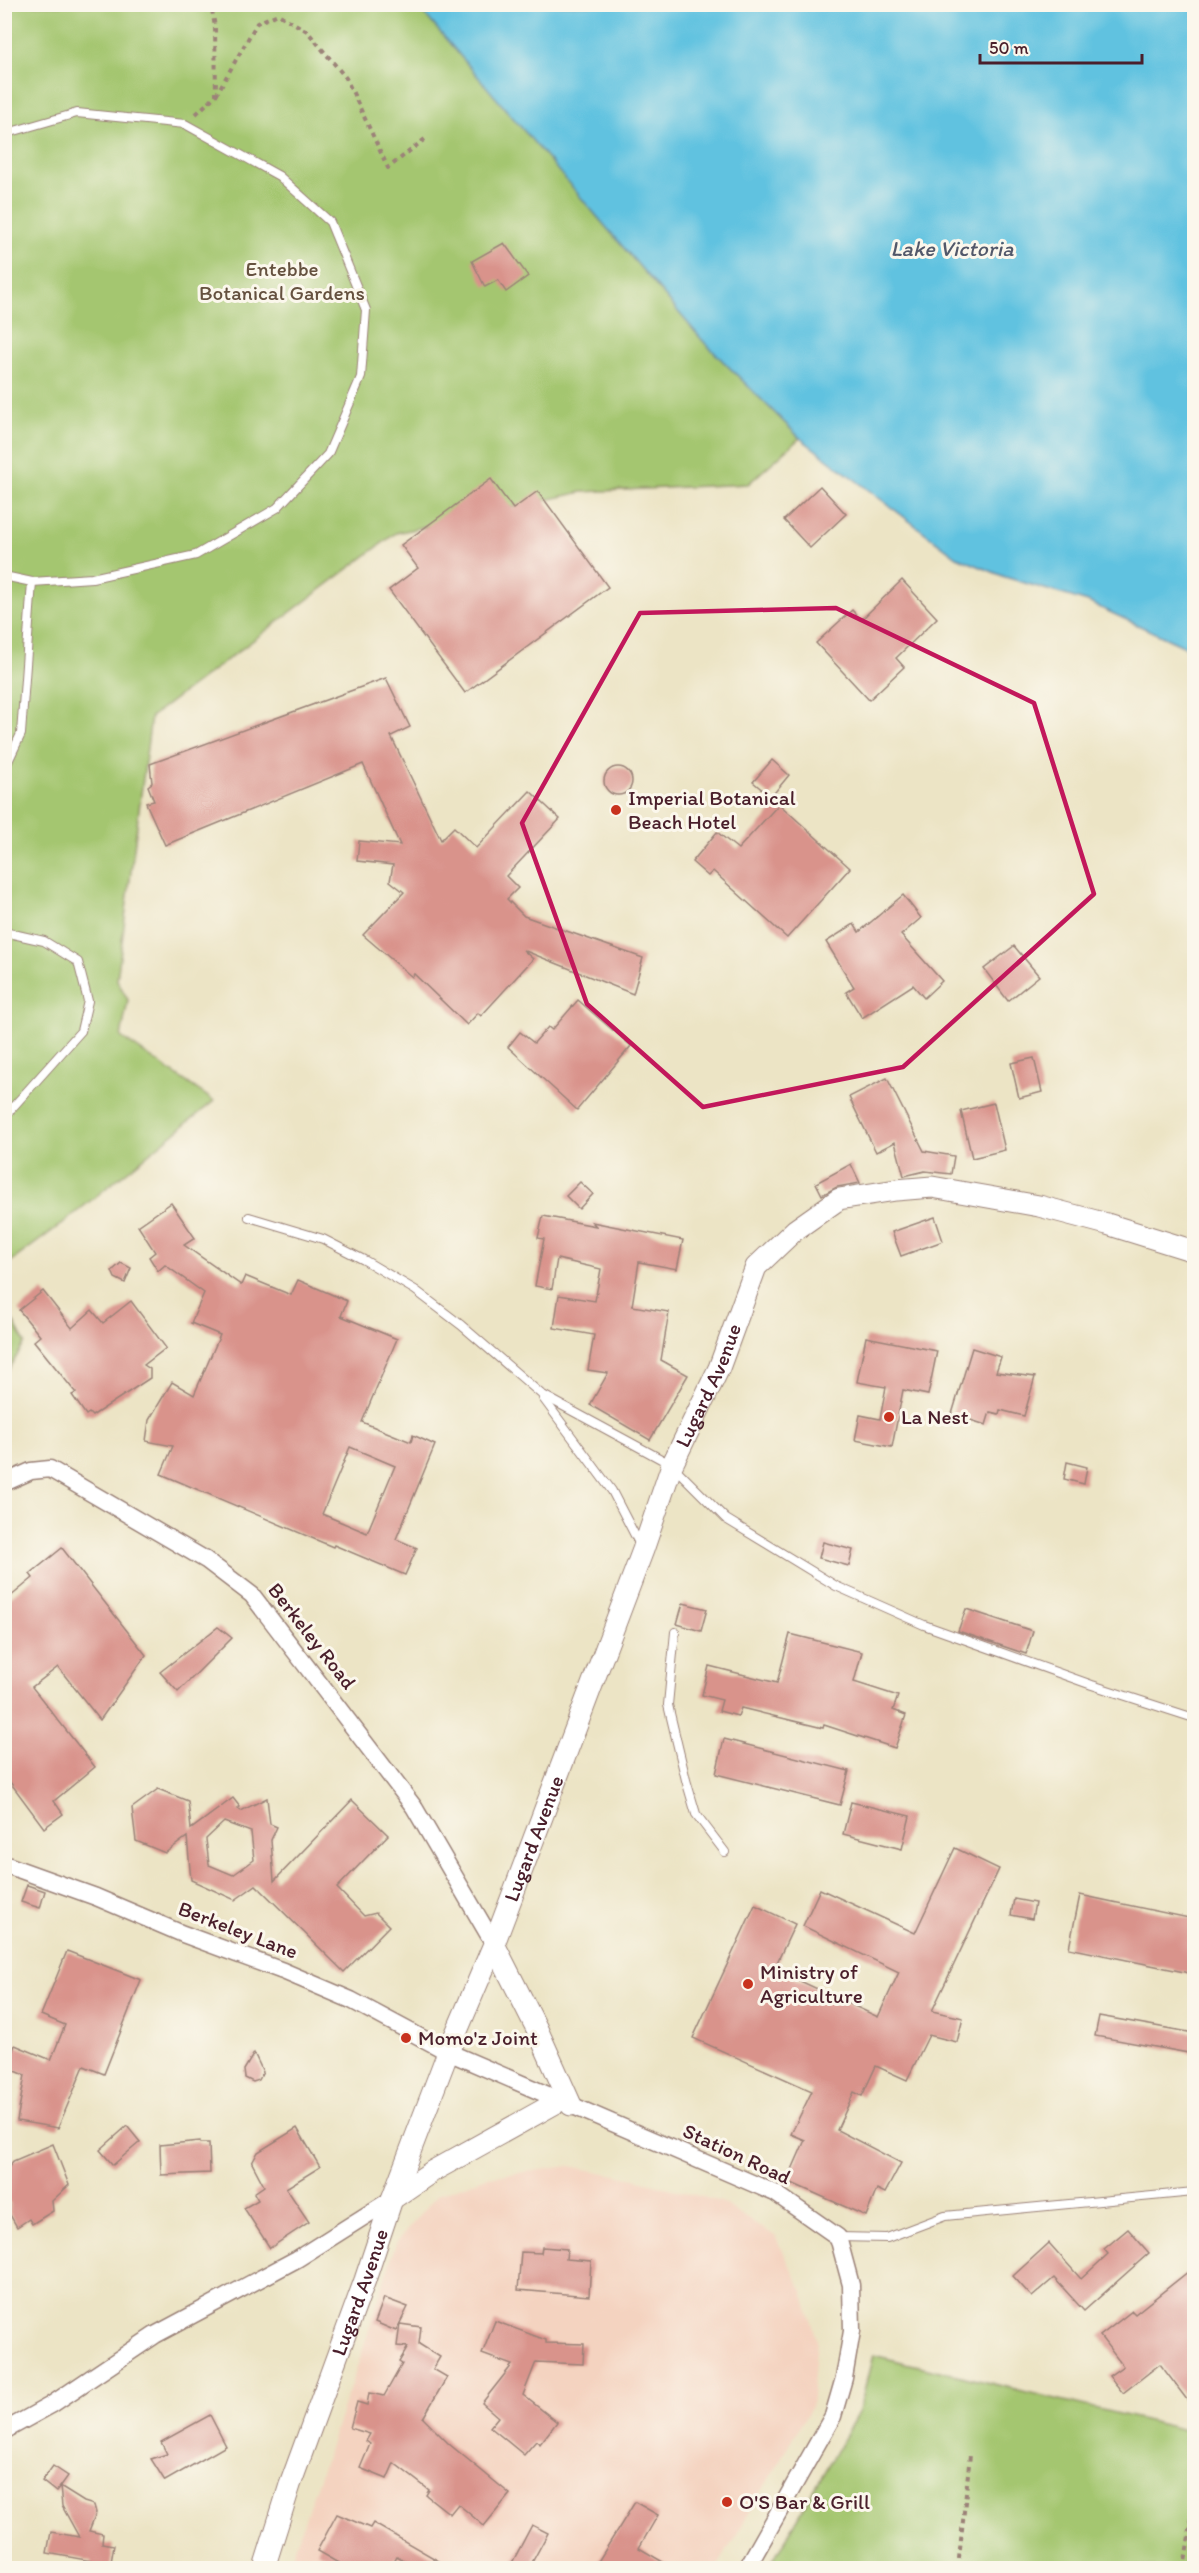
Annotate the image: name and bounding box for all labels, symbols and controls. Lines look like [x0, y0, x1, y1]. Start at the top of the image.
scale bar [980, 27, 1142, 65]
text: 50 m [989, 37, 1029, 59]
water label: Lake Victoria [890, 235, 1014, 262]
park label: Entebbe Botanical Gardens [199, 256, 365, 305]
place label: Imperial Botanical Beach Hotel [628, 785, 796, 834]
marker: Imperial Botanical Beach Hotel [609, 803, 623, 817]
street label: Lugard Avenue [669, 1320, 746, 1451]
place label: La Nest [901, 1404, 969, 1429]
marker: La Nest [882, 1410, 896, 1424]
street label: Berkeley Road [263, 1578, 362, 1694]
street label: Lugard Avenue [498, 1772, 569, 1905]
street label: Berkeley Lane [175, 1895, 301, 1964]
place label: Ministry of Agriculture [760, 1959, 863, 2008]
marker: Ministry of Agriculture [741, 1977, 755, 1991]
place label: Momo'z Joint [418, 2025, 538, 2050]
marker: Momo'z Joint [399, 2031, 413, 2045]
street label: Station Road [679, 2118, 796, 2190]
street label: Lugard Avenue [325, 2225, 393, 2359]
place label: O'S Bar & Grill [739, 2489, 870, 2514]
marker: O'S Bar & Grill [720, 2495, 734, 2509]

